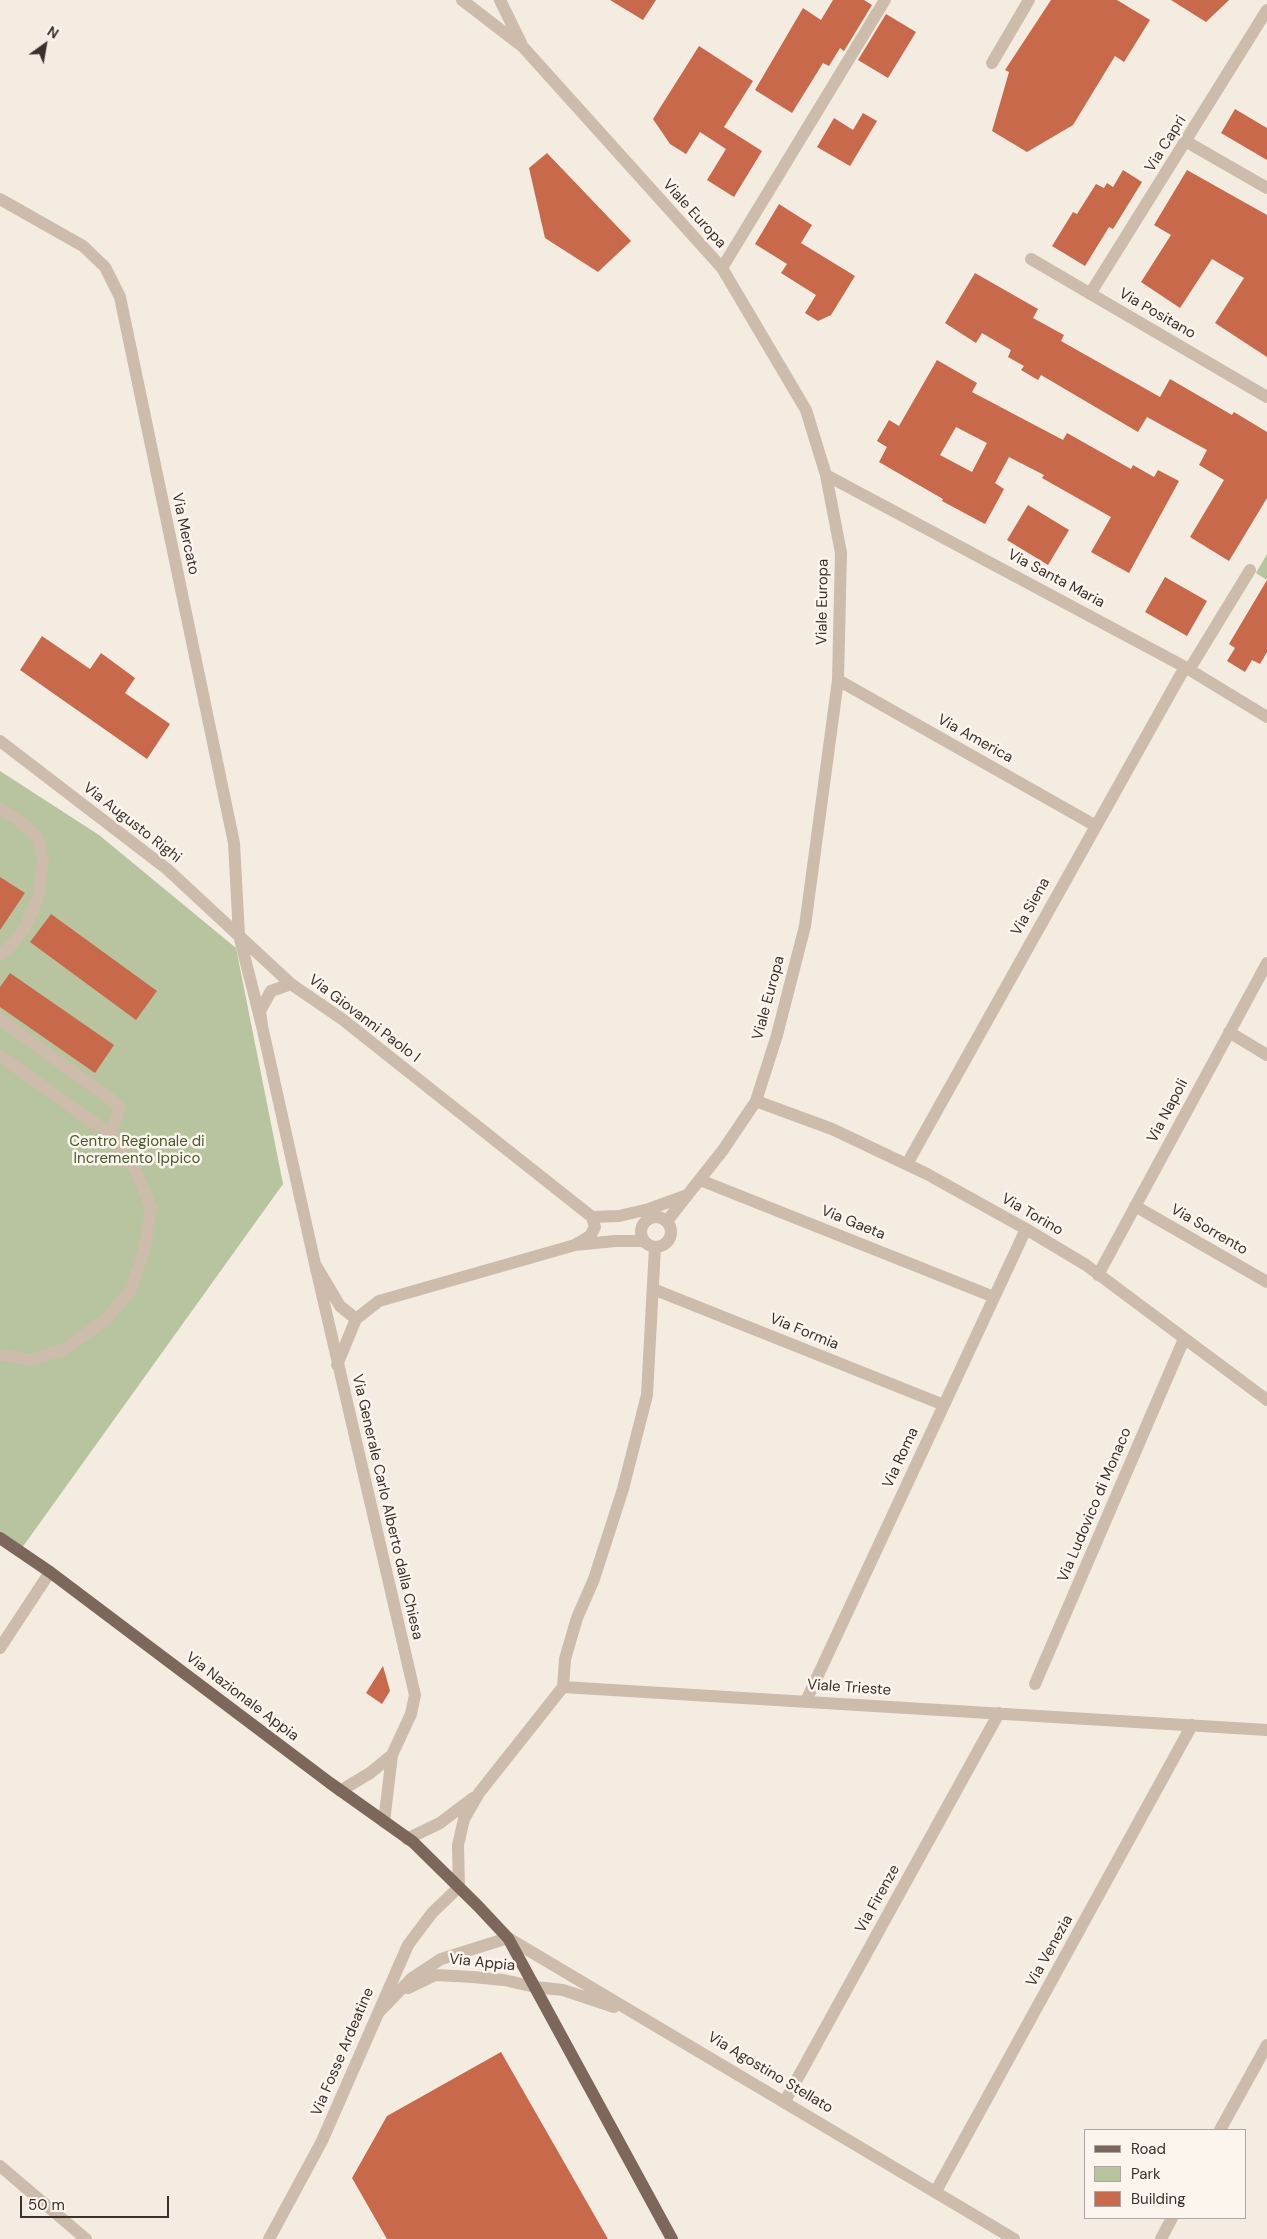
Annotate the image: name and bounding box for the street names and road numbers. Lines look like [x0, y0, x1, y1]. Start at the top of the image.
street label: Via Capri [1142, 112, 1190, 176]
street label: Viale Europa [658, 176, 730, 252]
street label: Via Positano [1115, 285, 1199, 343]
street label: Via Mercato [168, 491, 202, 577]
street label: Via Santa Maria [1004, 546, 1108, 612]
street label: Viale Europa [813, 559, 833, 645]
street label: Via America [934, 711, 1016, 767]
street label: Via Augusto Righi [79, 779, 185, 867]
street label: Via Siena [1008, 875, 1054, 939]
street label: Viale Europa [749, 954, 789, 1042]
street label: Via Giovanni Paolo I [305, 971, 423, 1067]
street label: Via Napoli [1144, 1076, 1192, 1146]
street label: Via Torino [998, 1190, 1066, 1240]
street label: Via Sorrento [1167, 1201, 1251, 1259]
street label: Via Gaeta [818, 1202, 888, 1244]
street label: Via Formia [767, 1310, 841, 1354]
street label: Via Generale Carlo Alberto dalla Chiesa [348, 1372, 426, 1642]
street label: Via Roma [879, 1425, 923, 1491]
street label: Via Ludovico di Monaco [1054, 1425, 1136, 1585]
street label: Via Nazionale Appia [182, 1649, 302, 1745]
street label: Viale Trieste [806, 1676, 892, 1700]
street label: Via Firenze [852, 1862, 904, 1936]
street label: Via Venezia [1023, 1912, 1077, 1990]
street label: Via Appia [448, 1951, 516, 1975]
street label: Via Fosse Ardeatine [308, 1985, 378, 2119]
street label: Via Agostino Stellato [704, 2028, 836, 2118]

